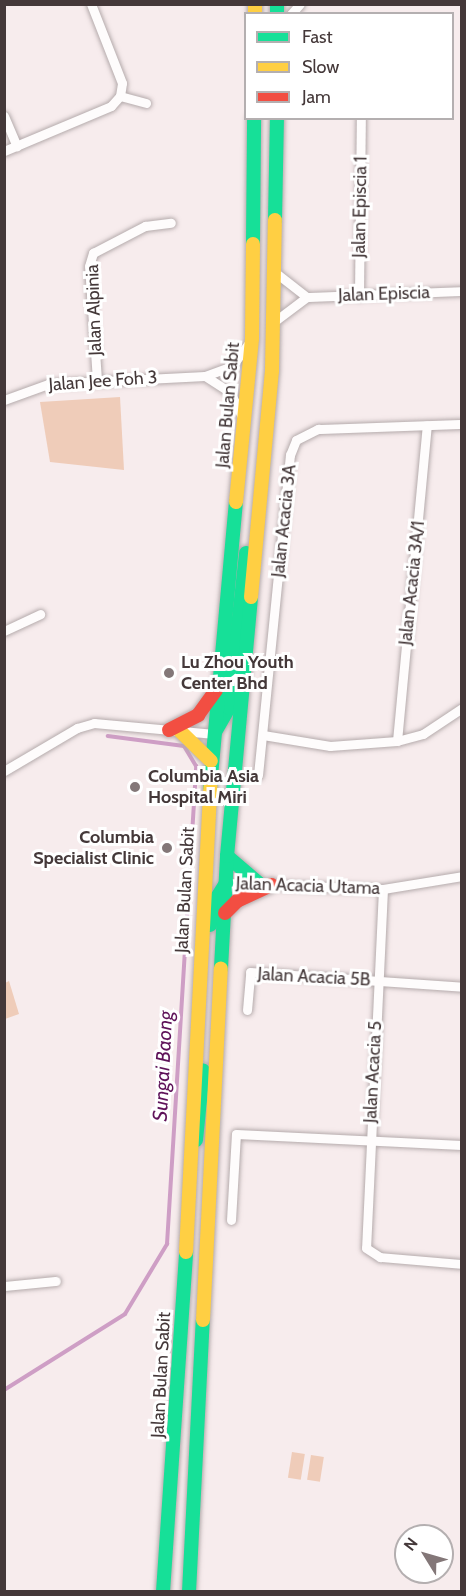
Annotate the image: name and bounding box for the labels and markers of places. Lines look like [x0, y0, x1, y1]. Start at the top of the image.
place label: Lu Zhou Youth Center Bhd [181, 652, 294, 694]
marker: Lu Zhou Youth Center Bhd [162, 666, 176, 680]
place label: Columbia Asia Hospital Miri [148, 766, 259, 808]
marker: Columbia Asia Hospital Miri [126, 778, 144, 796]
place label: Columbia Specialist Clinic [33, 827, 154, 870]
marker: Columbia Specialist Clinic [158, 839, 176, 857]

